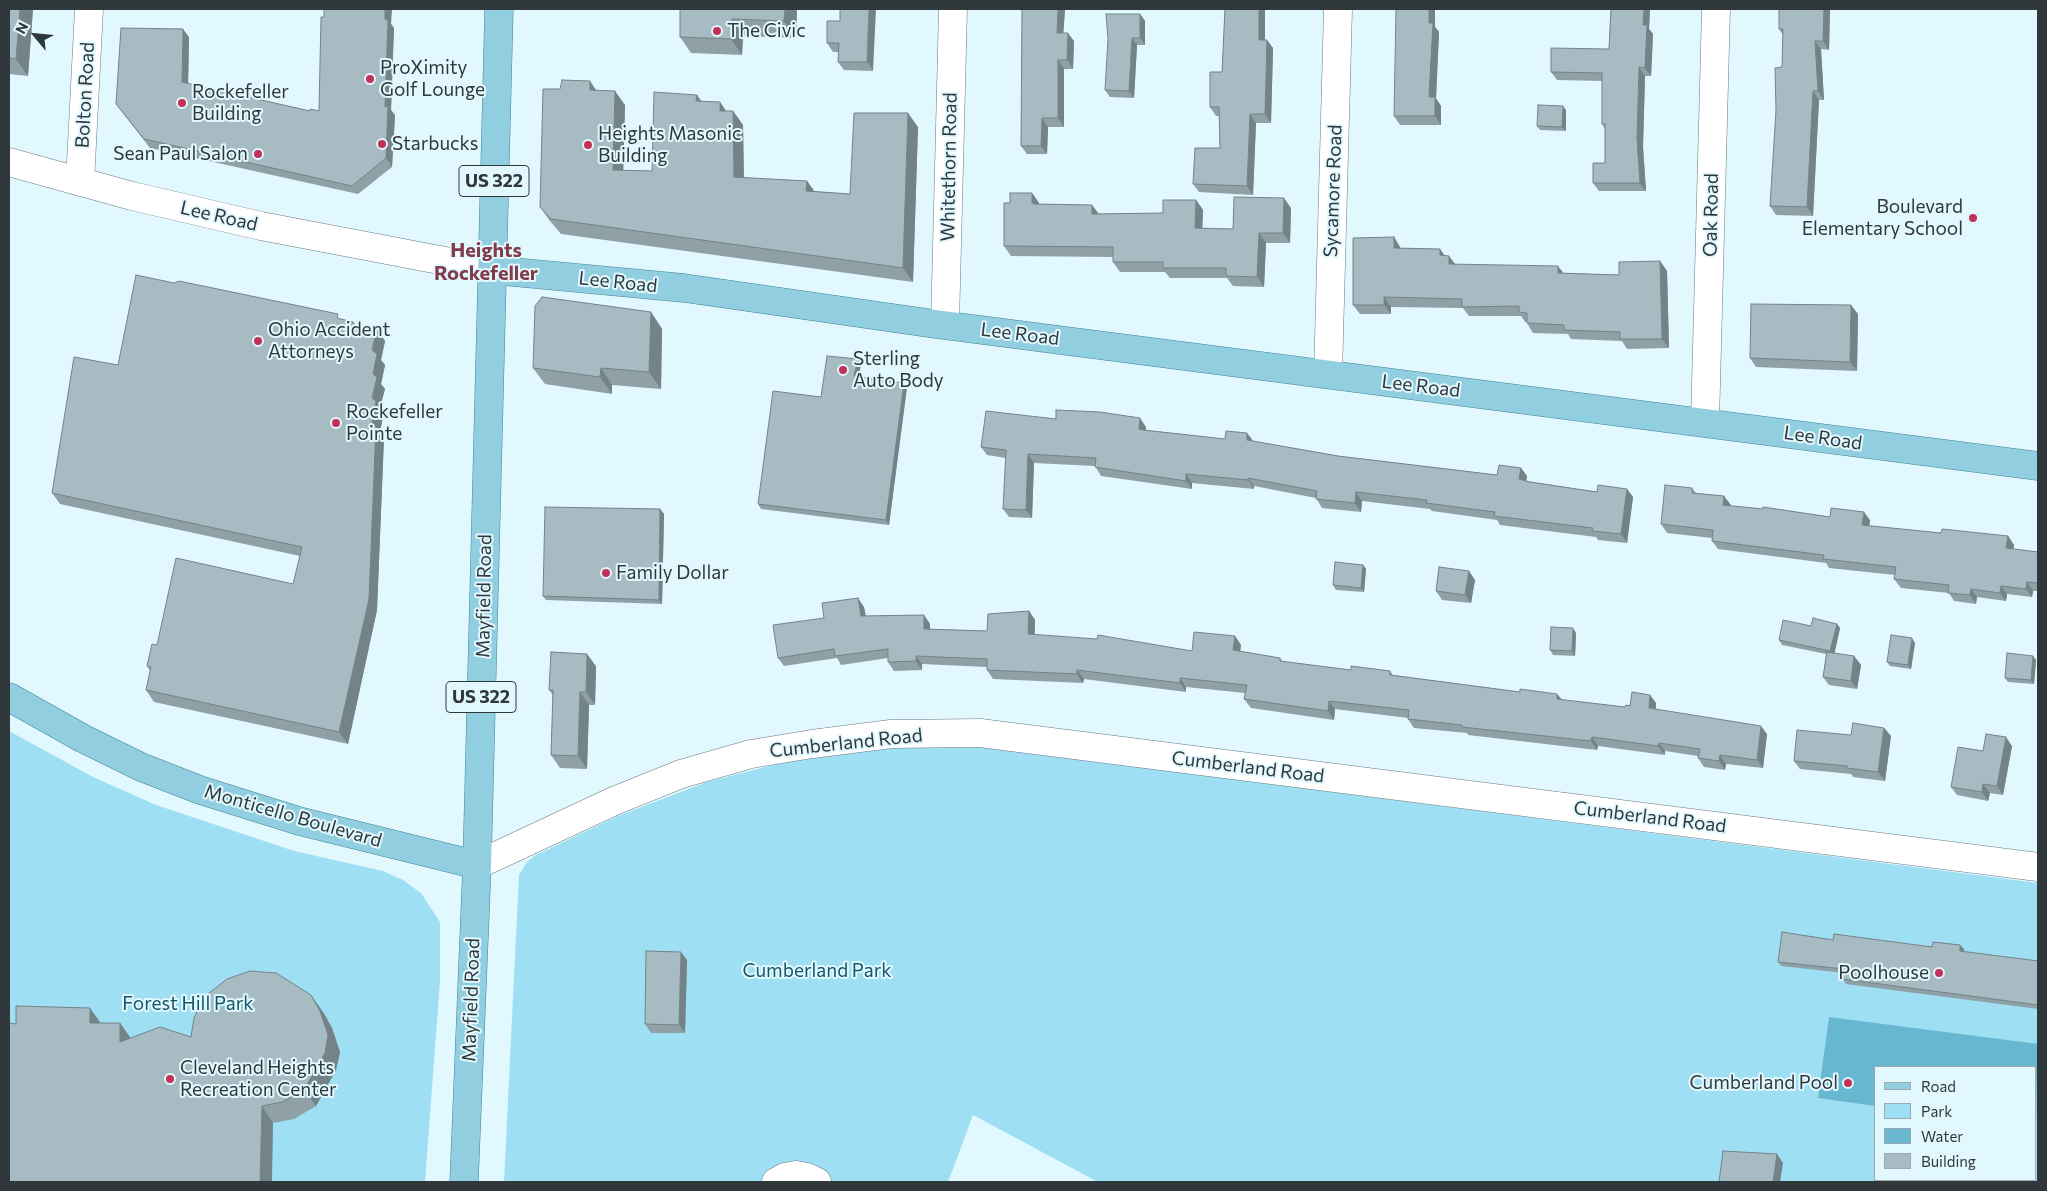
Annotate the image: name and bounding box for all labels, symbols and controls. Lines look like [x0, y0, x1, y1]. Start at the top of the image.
north arrow [10, 10, 60, 60]
text: N [11, 19, 31, 36]
place label: The Civic [727, 20, 806, 42]
marker: The Civic [711, 25, 723, 37]
street label: Bolton Road [71, 41, 99, 149]
place label: ProXimity Golf Lounge [380, 57, 485, 101]
marker: ProXimity Golf Lounge [364, 73, 376, 85]
place label: Rockefeller Building [192, 81, 289, 125]
street label: Whitethorn Road [936, 92, 962, 242]
marker: Rockefeller Building [176, 97, 188, 109]
place label: Heights Masonic Building [598, 123, 742, 167]
street label: Sycamore Road [1319, 124, 1347, 258]
place label: Starbucks [392, 133, 478, 155]
marker: Starbucks [376, 138, 388, 150]
marker: Heights Masonic Building [582, 139, 594, 151]
place label: Sean Paul Salon [113, 143, 248, 165]
marker: Sean Paul Salon [252, 148, 264, 160]
road number: US 322 [459, 166, 529, 197]
street label: Oak Road [1699, 173, 1723, 257]
street label: Lee Road [178, 196, 260, 236]
place label: Boulevard Elementary School [1802, 196, 1963, 240]
marker: Boulevard Elementary School [1967, 212, 1979, 224]
district label: Heights Rockefeller [434, 238, 538, 285]
street label: Lee Road [578, 267, 658, 297]
street label: Lee Road [979, 318, 1061, 350]
place label: Ohio Accident Attorneys [268, 319, 390, 363]
marker: Ohio Accident Attorneys [252, 335, 264, 347]
place label: Sterling Auto Body [853, 348, 944, 392]
marker: Sterling Auto Body [837, 364, 849, 376]
street label: Lee Road [1380, 370, 1462, 402]
place label: Rockefeller Pointe [346, 401, 443, 445]
marker: Rockefeller Pointe [330, 417, 342, 429]
street label: Lee Road [1782, 421, 1864, 455]
street label: Mayfield Road [472, 534, 496, 658]
place label: Family Dollar [616, 562, 729, 584]
marker: Family Dollar [600, 567, 612, 579]
road number: US 322 [446, 682, 516, 712]
street label: Cumberland Road [768, 724, 924, 762]
street label: Cumberland Road [1170, 746, 1326, 788]
street label: Monticello Boulevard [202, 780, 384, 852]
street label: Cumberland Road [1572, 796, 1728, 838]
street label: Mayfield Road [457, 938, 485, 1062]
park label: Cumberland Park [742, 960, 892, 982]
place label: Poolhouse [1838, 962, 1929, 984]
marker: Poolhouse [1933, 967, 1945, 979]
park label: Forest Hill Park [122, 993, 254, 1015]
place label: Cleveland Heights Recreation Center [180, 1057, 336, 1101]
legend [1874, 1066, 2037, 1181]
place label: Cumberland Pool [1690, 1072, 1838, 1094]
marker: Cleveland Heights Recreation Center [164, 1073, 176, 1085]
marker: Cumberland Pool [1842, 1077, 1854, 1089]
text: Road [1921, 1077, 1956, 1095]
text: Park [1921, 1102, 1952, 1120]
text: Water [1921, 1127, 1963, 1145]
text: Building [1921, 1152, 1976, 1170]

